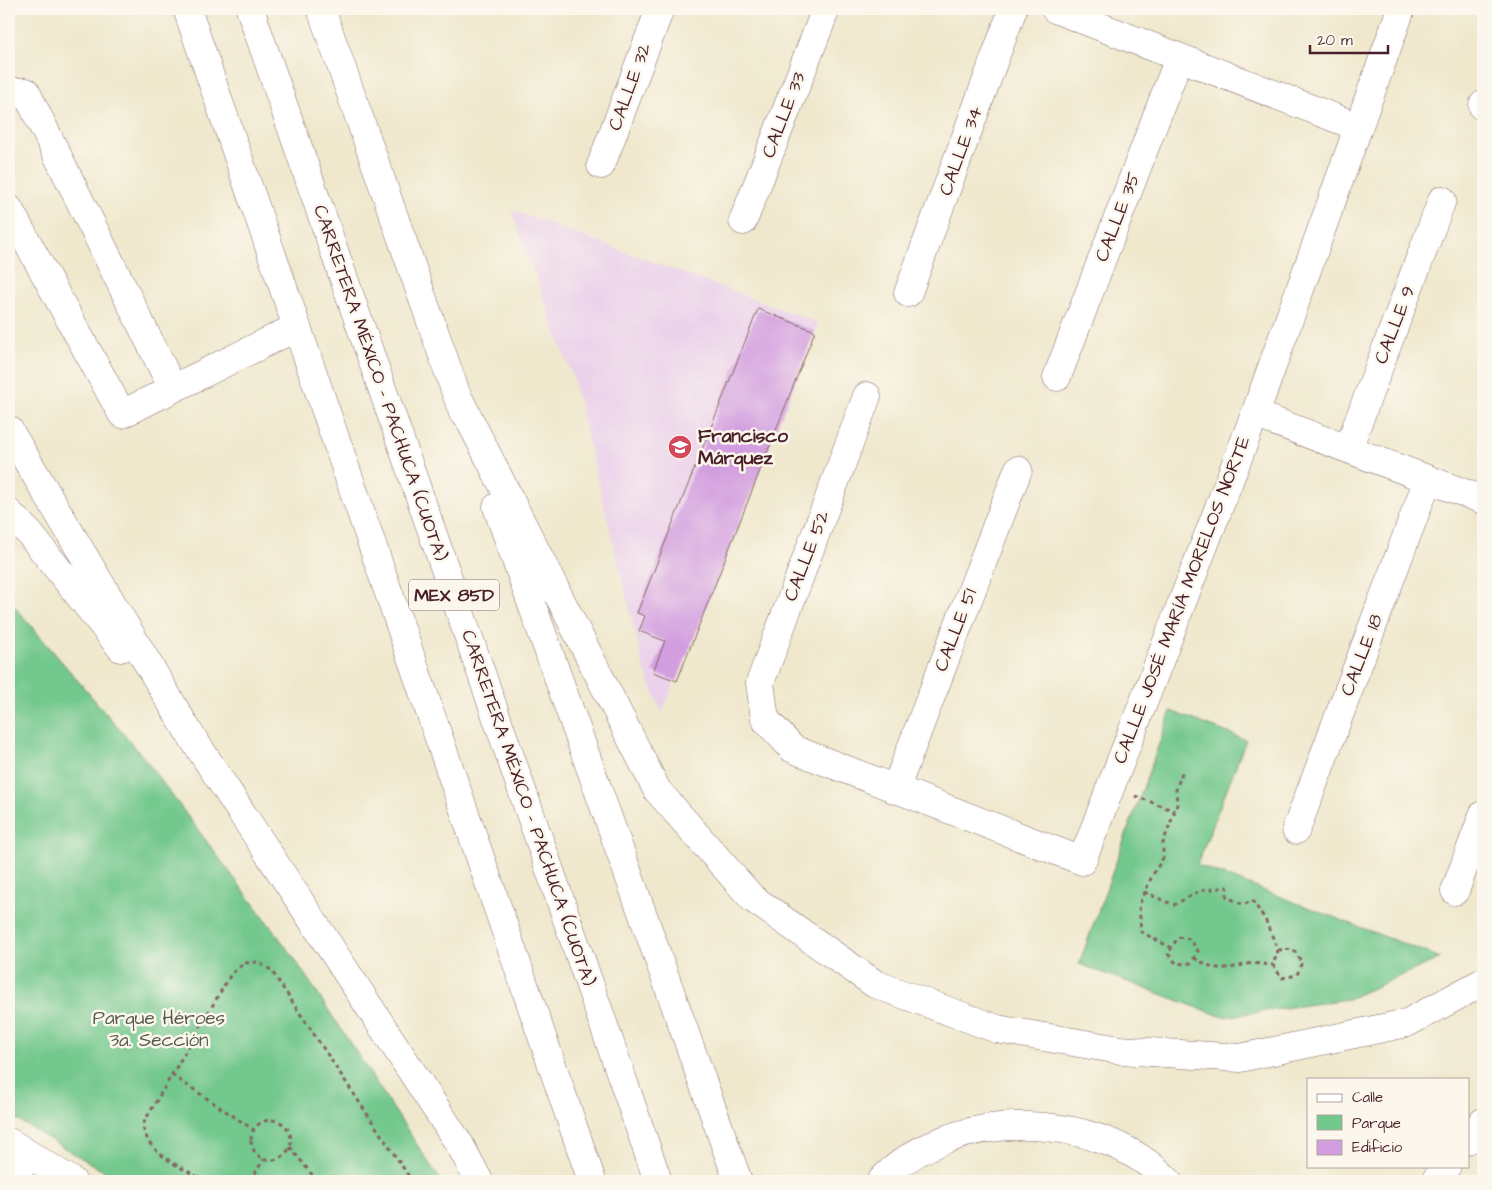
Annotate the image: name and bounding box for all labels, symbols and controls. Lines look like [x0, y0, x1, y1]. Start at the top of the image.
scale bar [1310, 22, 1387, 54]
text: 20 m [1317, 30, 1353, 51]
street label: CALLE 32 [602, 39, 658, 135]
street label: CALLE 33 [755, 68, 813, 162]
street label: CALLE 34 [932, 102, 990, 199]
street label: CALLE 35 [1089, 168, 1148, 266]
street label: CARRETERA MÉXICO - PACHUCA (CUOTA) [306, 201, 454, 565]
street label: CALLE 9 [1368, 282, 1422, 368]
place label: Francisco Márquez [698, 423, 788, 472]
street label: CALLE JOSÉ MARÍA MORELOS NORTE [1107, 432, 1257, 768]
school or university icon: Francisco Márquez [667, 434, 693, 460]
street label: CALLE 52 [777, 507, 837, 605]
road number: MEX 85D [409, 580, 499, 610]
street label: CALLE 51 [928, 584, 984, 675]
street label: CALLE 18 [1334, 610, 1390, 700]
street label: CARRETERA MÉXICO - PACHUCA (CUOTA) [454, 626, 602, 990]
park label: Parque Héroes 3a. Sección [93, 1005, 225, 1054]
legend [1307, 1078, 1470, 1168]
text: Calle [1352, 1087, 1383, 1108]
text: Parque [1352, 1113, 1401, 1134]
text: Edificio [1352, 1137, 1403, 1158]

